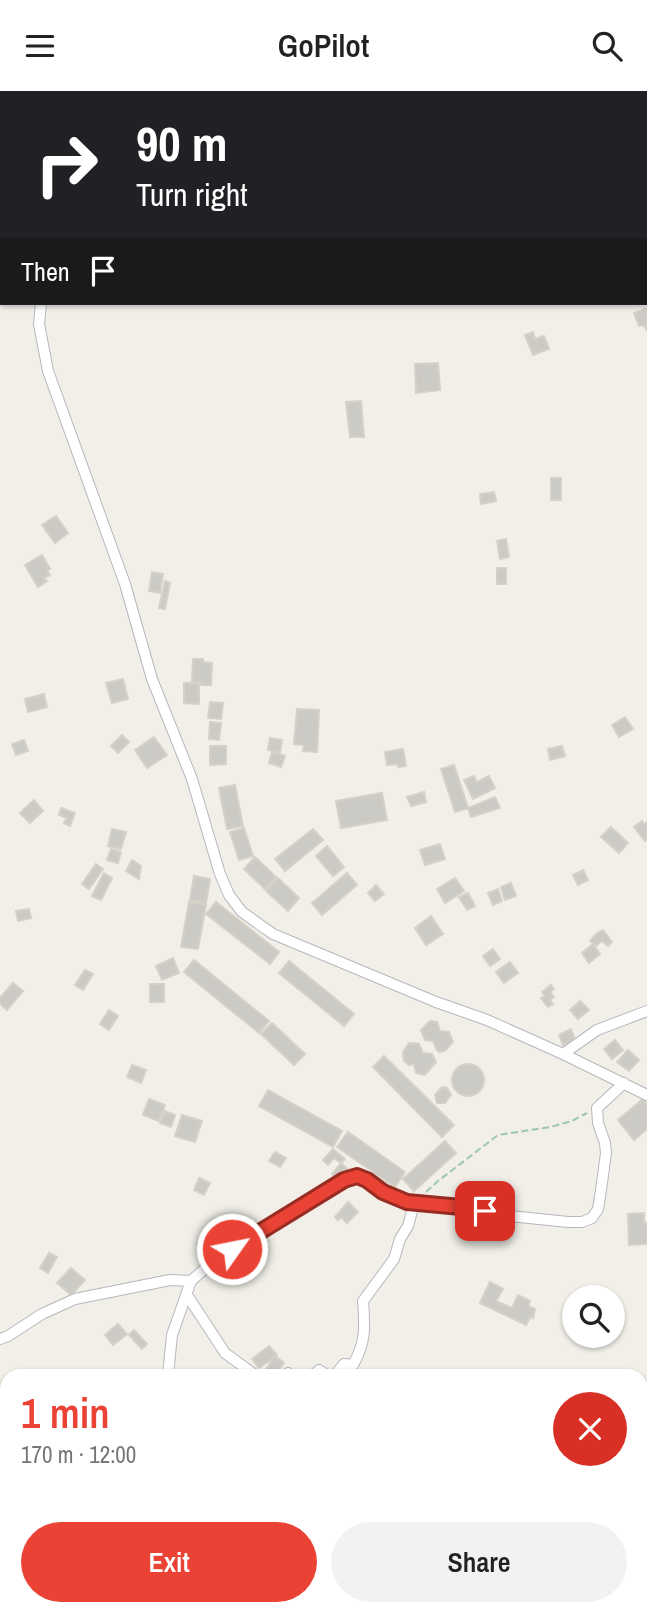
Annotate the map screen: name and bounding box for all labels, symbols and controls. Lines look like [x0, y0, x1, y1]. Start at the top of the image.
text: GoPilot [278, 24, 369, 67]
icon: menu [21, 27, 59, 65]
icon: search [588, 27, 626, 65]
text: 90 m [136, 110, 228, 176]
icon: right [21, 119, 112, 210]
text: Turn right [136, 173, 248, 216]
icon: arrive [84, 252, 122, 290]
text: Then [21, 254, 70, 289]
pin [455, 1181, 515, 1241]
icon: arrive [466, 1192, 504, 1230]
position arrow [195, 1212, 269, 1286]
map controls [562, 1285, 625, 1348]
button: search [562, 1285, 625, 1348]
text: 1 min [21, 1385, 110, 1441]
button: close [553, 1392, 627, 1466]
text: 170 m · 12:00 [21, 1439, 136, 1470]
button: Exit [21, 1522, 317, 1602]
button: Share [331, 1522, 627, 1602]

